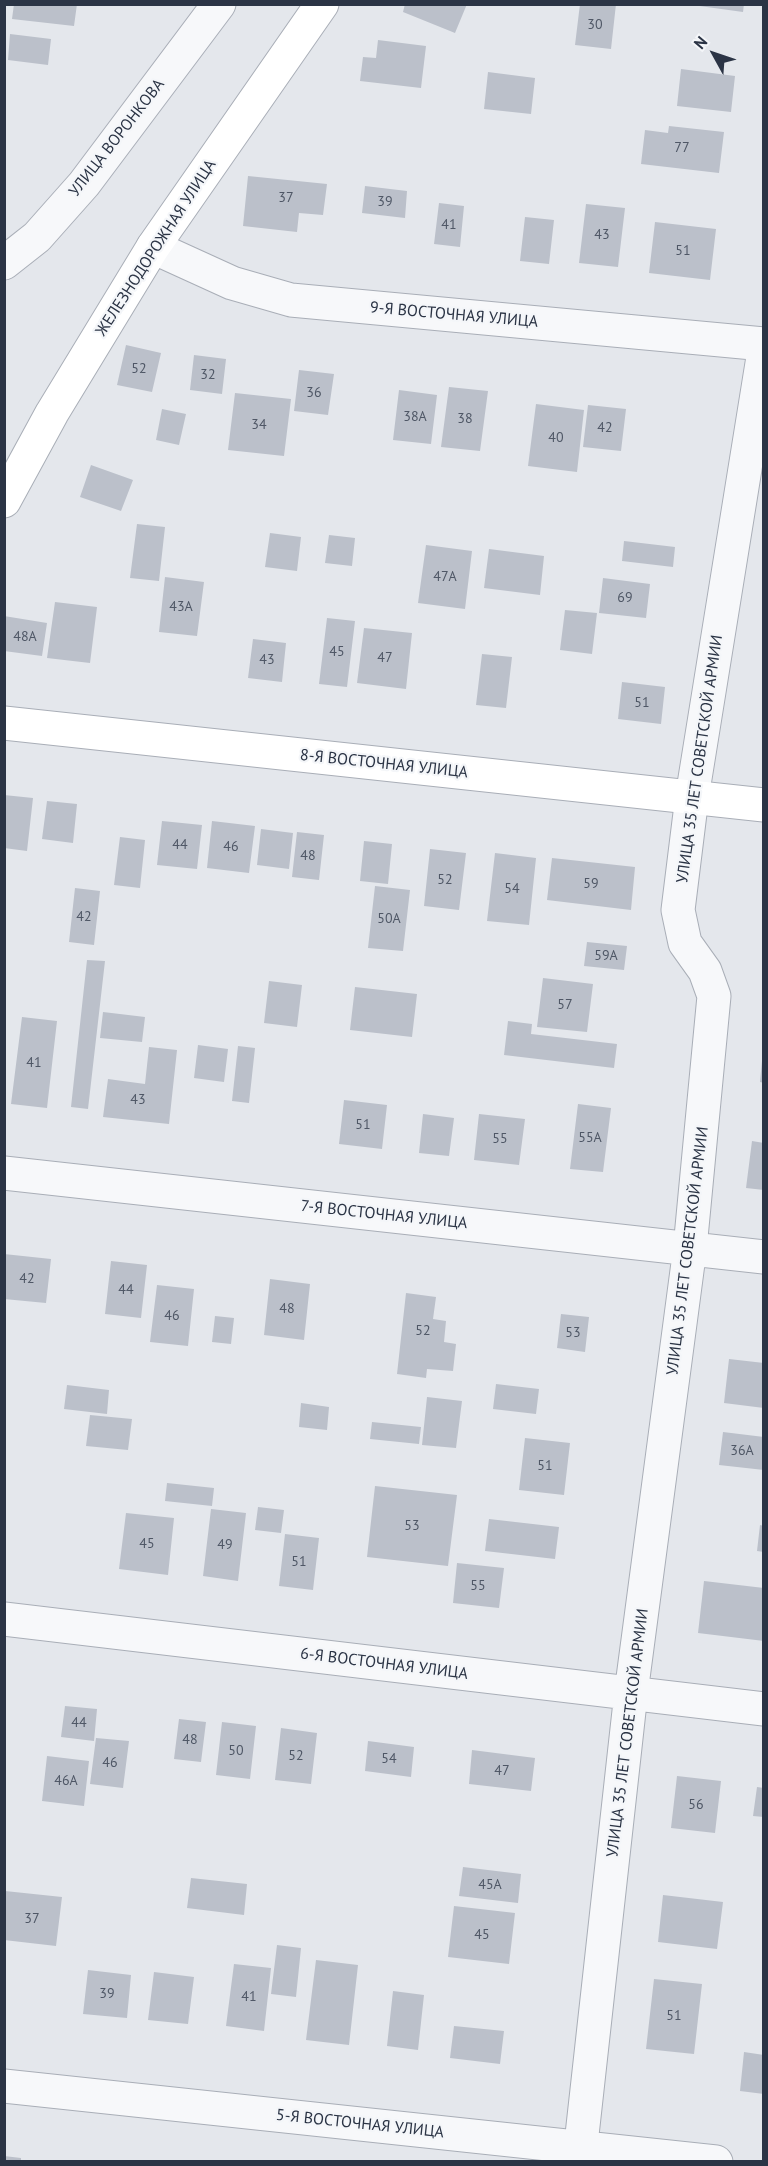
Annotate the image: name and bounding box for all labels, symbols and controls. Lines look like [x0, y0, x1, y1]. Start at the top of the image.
house number: 30 [587, 17, 603, 33]
north arrow [684, 24, 744, 84]
text: N [689, 32, 711, 53]
street label: УЛИЦА ВОРОНКОВА [65, 76, 169, 200]
house number: 77 [674, 140, 690, 156]
street label: ЖЕЛЕЗНОДОРОЖНАЯ УЛИЦА [92, 156, 220, 340]
house number: 37 [278, 190, 294, 206]
house number: 39 [377, 194, 393, 210]
house number: 41 [441, 217, 457, 233]
house number: 43 [594, 227, 610, 243]
house number: 51 [675, 243, 691, 259]
street label: 9-Я ВОСТОЧНАЯ УЛИЦА [369, 298, 539, 332]
house number: 52 [131, 361, 147, 377]
house number: 32 [200, 367, 216, 383]
house number: 36 [306, 385, 322, 401]
house number: 38А [403, 409, 427, 425]
house number: 38 [457, 411, 473, 427]
house number: 34 [251, 417, 267, 433]
house number: 42 [597, 420, 613, 436]
house number: 40 [548, 430, 564, 446]
house number: 47А [433, 569, 457, 585]
house number: 69 [617, 590, 633, 606]
house number: 43А [169, 599, 193, 615]
house number: 48А [13, 629, 37, 645]
street label: УЛИЦА 35 ЛЕТ СОВЕТСКОЙ АРМИИ [673, 634, 727, 884]
house number: 45 [329, 644, 345, 660]
house number: 47 [377, 650, 393, 666]
house number: 43 [259, 652, 275, 668]
house number: 51 [634, 695, 650, 711]
street label: 8-Я ВОСТОЧНАЯ УЛИЦА [299, 746, 469, 782]
house number: 44 [172, 837, 188, 853]
house number: 46 [223, 839, 239, 855]
house number: 48 [300, 848, 316, 864]
house number: 52 [437, 872, 453, 888]
house number: 59 [583, 876, 599, 892]
house number: 54 [504, 881, 520, 897]
house number: 42 [76, 909, 92, 925]
house number: 50А [377, 911, 401, 927]
house number: 59А [594, 948, 618, 964]
house number: 57 [557, 997, 573, 1013]
house number: 41 [26, 1055, 42, 1071]
house number: 43 [130, 1092, 146, 1108]
house number: 51 [355, 1117, 371, 1133]
street label: УЛИЦА 35 ЛЕТ СОВЕТСКОЙ АРМИИ [663, 1126, 713, 1376]
house number: 55А [578, 1130, 602, 1146]
house number: 55 [492, 1131, 508, 1147]
street label: 7-Я ВОСТОЧНАЯ УЛИЦА [300, 1197, 468, 1233]
house number: 42 [19, 1271, 35, 1287]
house number: 44 [118, 1282, 134, 1298]
house number: 48 [279, 1301, 295, 1317]
house number: 46 [164, 1308, 180, 1324]
house number: 52 [415, 1323, 431, 1339]
house number: 53 [565, 1325, 581, 1341]
house number: 36А [730, 1443, 754, 1459]
house number: 51 [537, 1458, 553, 1474]
house number: 53 [404, 1518, 420, 1534]
house number: 45 [139, 1536, 155, 1552]
house number: 49 [217, 1537, 233, 1553]
house number: 51 [291, 1554, 307, 1570]
house number: 55 [470, 1578, 486, 1594]
street label: УЛИЦА 35 ЛЕТ СОВЕТСКОЙ АРМИИ [603, 1608, 653, 1858]
street label: 6-Я ВОСТОЧНАЯ УЛИЦА [299, 1644, 469, 1684]
house number: 44 [71, 1715, 87, 1731]
house number: 48 [182, 1732, 198, 1748]
house number: 50 [228, 1743, 244, 1759]
house number: 52 [288, 1748, 304, 1764]
house number: 54 [381, 1751, 397, 1767]
house number: 46 [102, 1755, 118, 1771]
house number: 47 [494, 1763, 510, 1779]
house number: 46А [54, 1773, 78, 1789]
house number: 56 [688, 1797, 704, 1813]
house number: 45А [478, 1877, 502, 1893]
house number: 37 [24, 1911, 40, 1927]
house number: 45 [474, 1927, 490, 1943]
house number: 39 [99, 1986, 115, 2002]
house number: 41 [241, 1989, 257, 2005]
house number: 51 [666, 2008, 682, 2024]
street label: 5-Я ВОСТОЧНАЯ УЛИЦА [275, 2106, 445, 2142]

